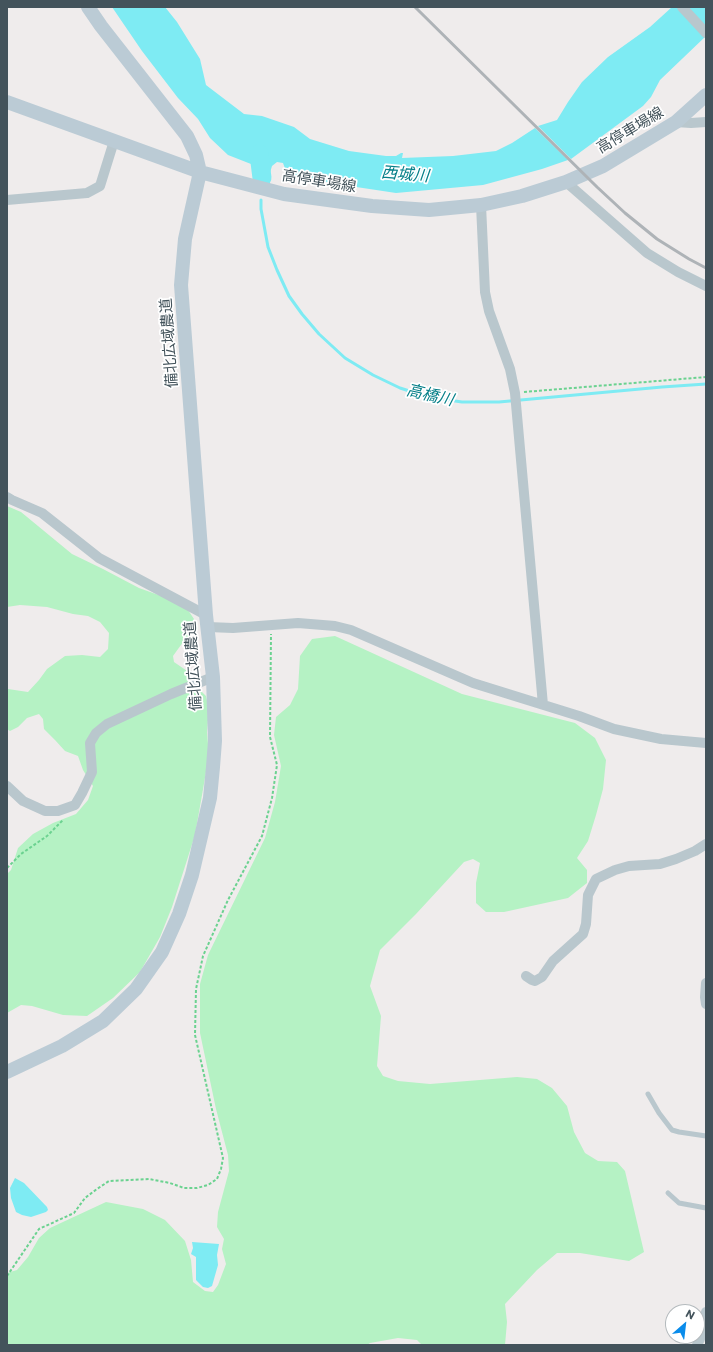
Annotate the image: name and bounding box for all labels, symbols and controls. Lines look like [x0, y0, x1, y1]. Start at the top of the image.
street label: 高停車場線 [593, 103, 667, 157]
water label: 西城川 [380, 162, 430, 186]
street label: 高停車場線 [281, 166, 357, 196]
street label: 備北広域農道 [157, 297, 181, 389]
water label: 高橋川 [404, 380, 456, 410]
street label: 備北広域農道 [181, 620, 205, 712]
north arrow [665, 1304, 705, 1344]
text: N [684, 1306, 697, 1322]

